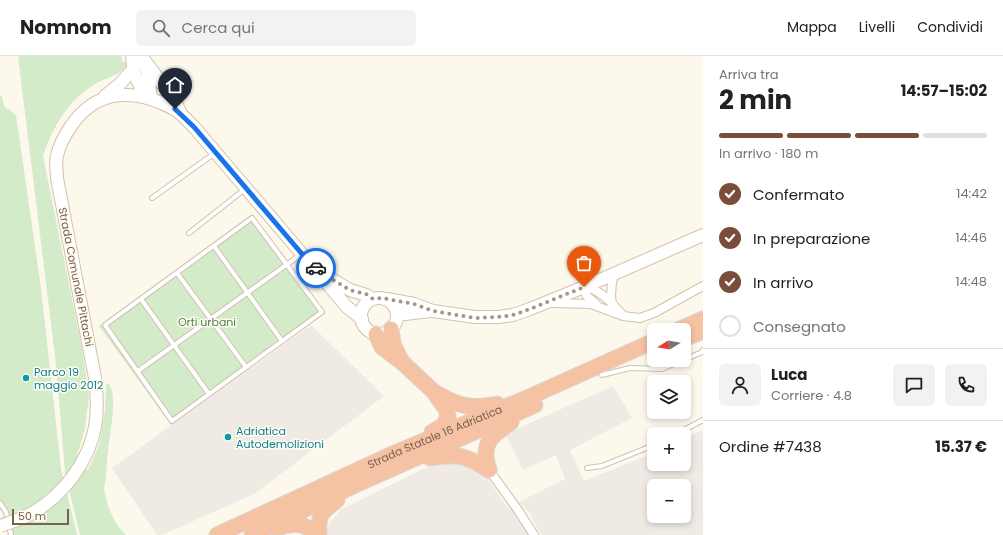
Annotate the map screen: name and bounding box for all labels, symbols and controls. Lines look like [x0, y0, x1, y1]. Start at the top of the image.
search box [136, 10, 416, 46]
text: Nomnom [20, 14, 112, 41]
icon: search [150, 17, 172, 39]
text: Cerca qui [182, 17, 255, 38]
text: Mappa [787, 17, 837, 37]
text: Livelli [859, 17, 895, 37]
text: Condividi [917, 17, 983, 37]
text: Arriva tra [719, 65, 779, 84]
pin [158, 68, 192, 109]
icon: home [164, 74, 186, 96]
text: 14:57–15:02 [901, 80, 987, 101]
text: 2 min [719, 82, 792, 118]
text: In arrivo · 180 m [719, 144, 818, 163]
icon: check [719, 183, 741, 205]
text: Confermato [753, 184, 844, 205]
text: 14:42 [956, 184, 987, 203]
street label: Strada Comunale Pittachi [55, 206, 97, 348]
icon: check [719, 227, 741, 249]
text: In preparazione [753, 228, 870, 249]
text: 14:46 [955, 228, 987, 247]
pin [567, 246, 601, 287]
courier [296, 248, 336, 288]
icon: bag [573, 252, 595, 274]
icon: car [305, 257, 327, 279]
icon: check [719, 271, 741, 293]
text: In arrivo [753, 272, 813, 293]
text: 14:48 [956, 272, 987, 291]
park label: Orti urbani [178, 314, 236, 330]
text: Consegnato [753, 316, 846, 337]
north arrow [647, 323, 691, 367]
map controls [647, 323, 691, 523]
place label: Parco 19 maggio 2012 [34, 364, 103, 393]
button: person [719, 364, 761, 406]
text: Luca [771, 364, 808, 385]
button: chat [893, 364, 935, 406]
button: phone [945, 364, 987, 406]
marker: Parco 19 maggio 2012 [21, 373, 31, 383]
button: layers [647, 375, 691, 419]
text: Corriere · 4.8 [771, 386, 852, 405]
street label: Strada Statale 16 Adriatica [365, 401, 505, 473]
place label: Adriatica Autodemolizioni [236, 423, 324, 452]
button: + [647, 427, 691, 471]
marker: Adriatica Autodemolizioni [223, 432, 233, 442]
text: Ordine #7438 [719, 436, 822, 457]
text: 15.37 € [935, 436, 987, 457]
button: − [647, 479, 691, 523]
scale bar [12, 507, 69, 526]
text: 50 m [18, 508, 46, 524]

